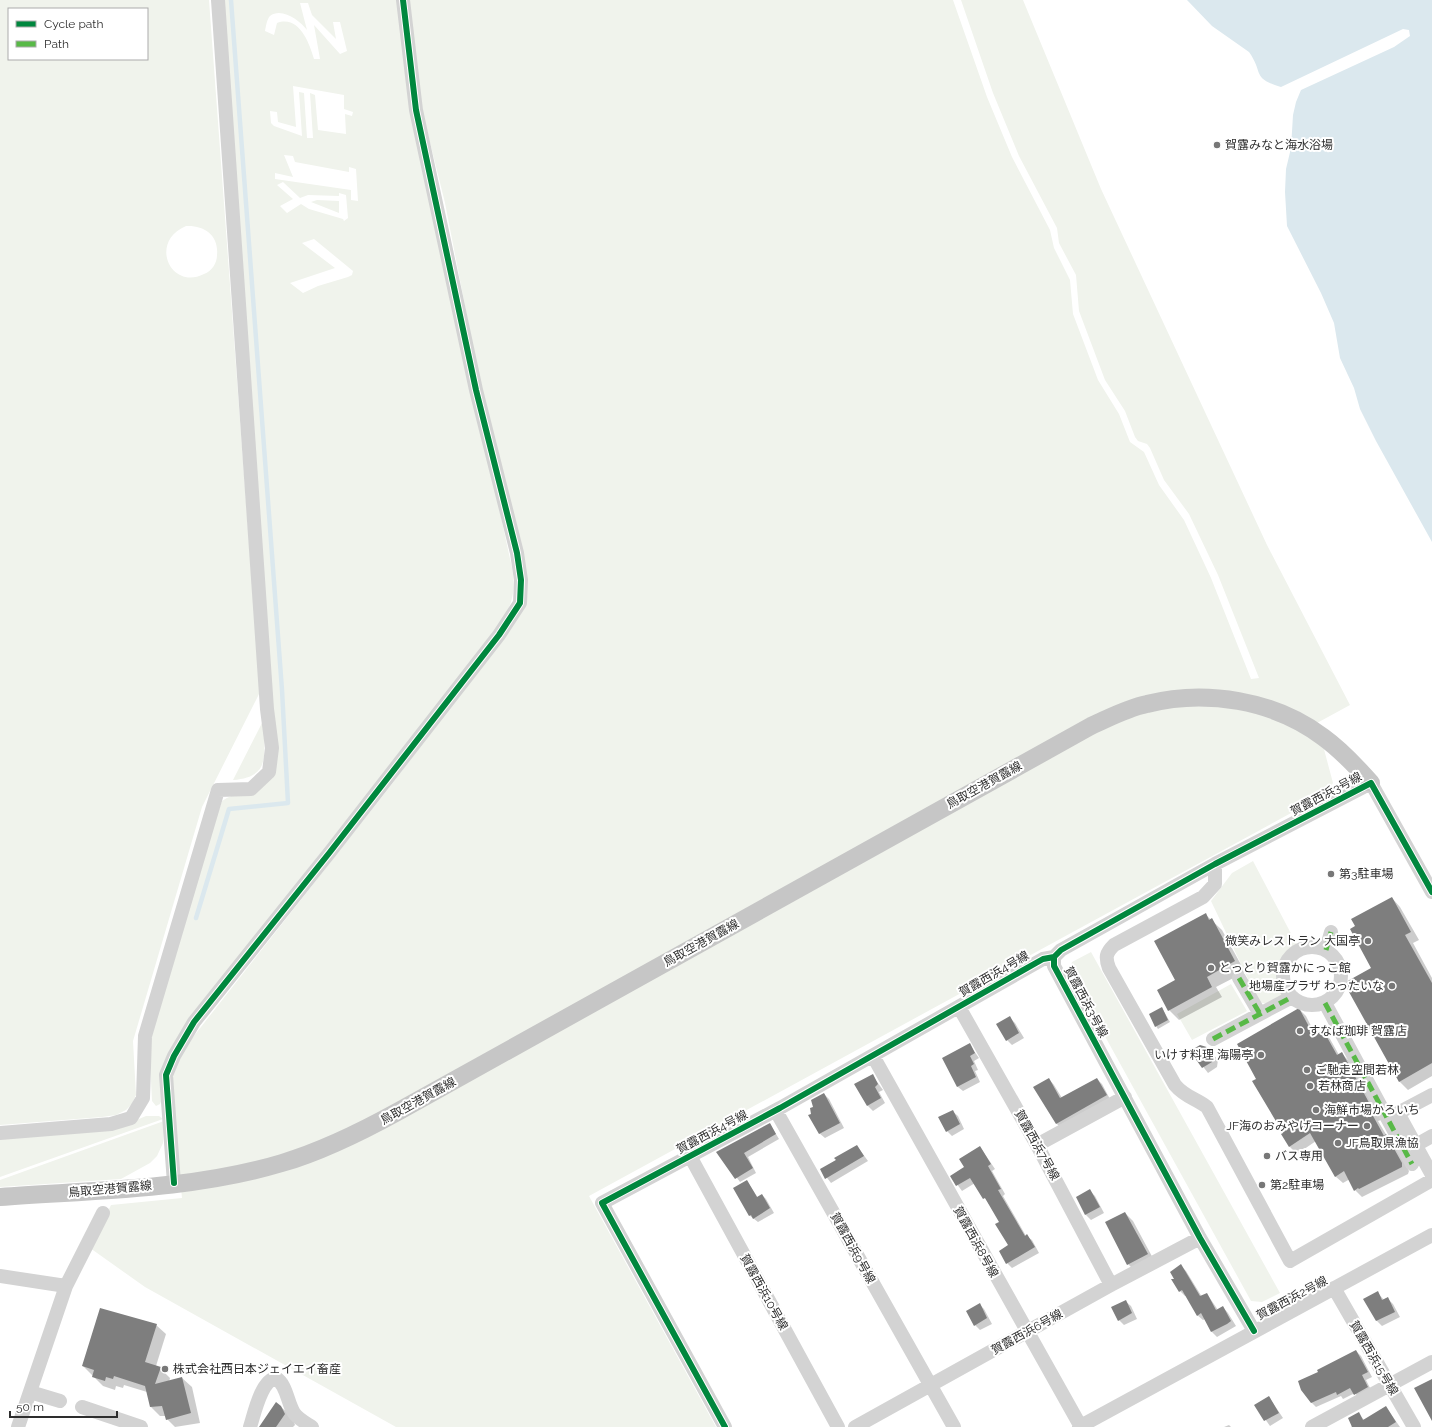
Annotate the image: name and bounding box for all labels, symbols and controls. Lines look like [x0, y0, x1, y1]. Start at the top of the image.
legend [8, 8, 148, 60]
text: Cycle path [44, 17, 103, 31]
text: Path [44, 37, 69, 51]
place label: 賀露みなと海水浴場 [1225, 138, 1333, 152]
marker: 賀露みなと海水浴場 [1212, 140, 1222, 150]
street label: 鳥取空港賀露線 [944, 759, 1024, 811]
street label: 賀露西浜3号線 [1288, 769, 1364, 819]
place label: 第3駐車場 [1339, 867, 1393, 881]
marker: 第3駐車場 [1326, 869, 1336, 879]
street label: 鳥取空港賀露線 [661, 917, 741, 969]
place label: 微笑みレストラン 大国亭 [1225, 934, 1360, 948]
marker: 微笑みレストラン 大国亭 [1363, 936, 1373, 946]
street label: 賀露西浜4号線 [956, 948, 1032, 1000]
place label: とっとり賀露かにっこ館 [1219, 961, 1351, 975]
marker: とっとり賀露かにっこ館 [1206, 963, 1216, 973]
street label: 賀露西浜3号線 [1061, 964, 1111, 1040]
place label: 地場産プラザ わったいな [1249, 979, 1384, 993]
marker: 地場産プラザ わったいな [1387, 981, 1397, 991]
place label: すなば珈琲 賀露店 [1308, 1024, 1407, 1038]
marker: すなば珈琲 賀露店 [1295, 1026, 1305, 1036]
place label: いけす料理 海陽亭 [1154, 1048, 1253, 1062]
marker: いけす料理 海陽亭 [1256, 1050, 1266, 1060]
place label: ご馳走空間若林 [1315, 1063, 1399, 1077]
marker: ご馳走空間若林 [1302, 1065, 1312, 1075]
street label: 鳥取空港賀露線 [378, 1075, 458, 1127]
place label: 若林商店 [1318, 1079, 1366, 1093]
marker: 若林商店 [1305, 1081, 1315, 1091]
place label: 海鮮市場かろいち [1324, 1103, 1420, 1117]
marker: 海鮮市場かろいち [1311, 1105, 1321, 1115]
street label: 賀露西浜4号線 [674, 1107, 750, 1157]
street label: 賀露西浜7号線 [1012, 1107, 1062, 1183]
place label: JF海のおみやげコーナー [1226, 1119, 1359, 1133]
marker: JF海のおみやげコーナー [1362, 1121, 1372, 1131]
place label: JF鳥取県漁協 [1346, 1136, 1419, 1150]
marker: JF鳥取県漁協 [1333, 1138, 1343, 1148]
place label: バス専用 [1275, 1149, 1323, 1163]
marker: バス専用 [1262, 1151, 1272, 1161]
street label: 鳥取空港賀露線 [68, 1178, 152, 1200]
place label: 第2駐車場 [1270, 1178, 1324, 1192]
marker: 第2駐車場 [1257, 1180, 1267, 1190]
street label: 賀露西浜8号線 [951, 1204, 1001, 1280]
street label: 賀露西浜9号線 [828, 1210, 878, 1286]
street label: 賀露西浜10号線 [737, 1252, 791, 1332]
street label: 賀露西浜2号線 [1254, 1273, 1330, 1323]
street label: 賀露西浜6号線 [989, 1307, 1065, 1357]
street label: 賀露西浜15号線 [1347, 1318, 1401, 1398]
place label: 株式会社西日本ジェイエイ畜産 [173, 1362, 341, 1376]
marker: 株式会社西日本ジェイエイ畜産 [160, 1364, 170, 1374]
scale bar [10, 1393, 117, 1419]
text: 50 m [16, 1400, 44, 1414]

